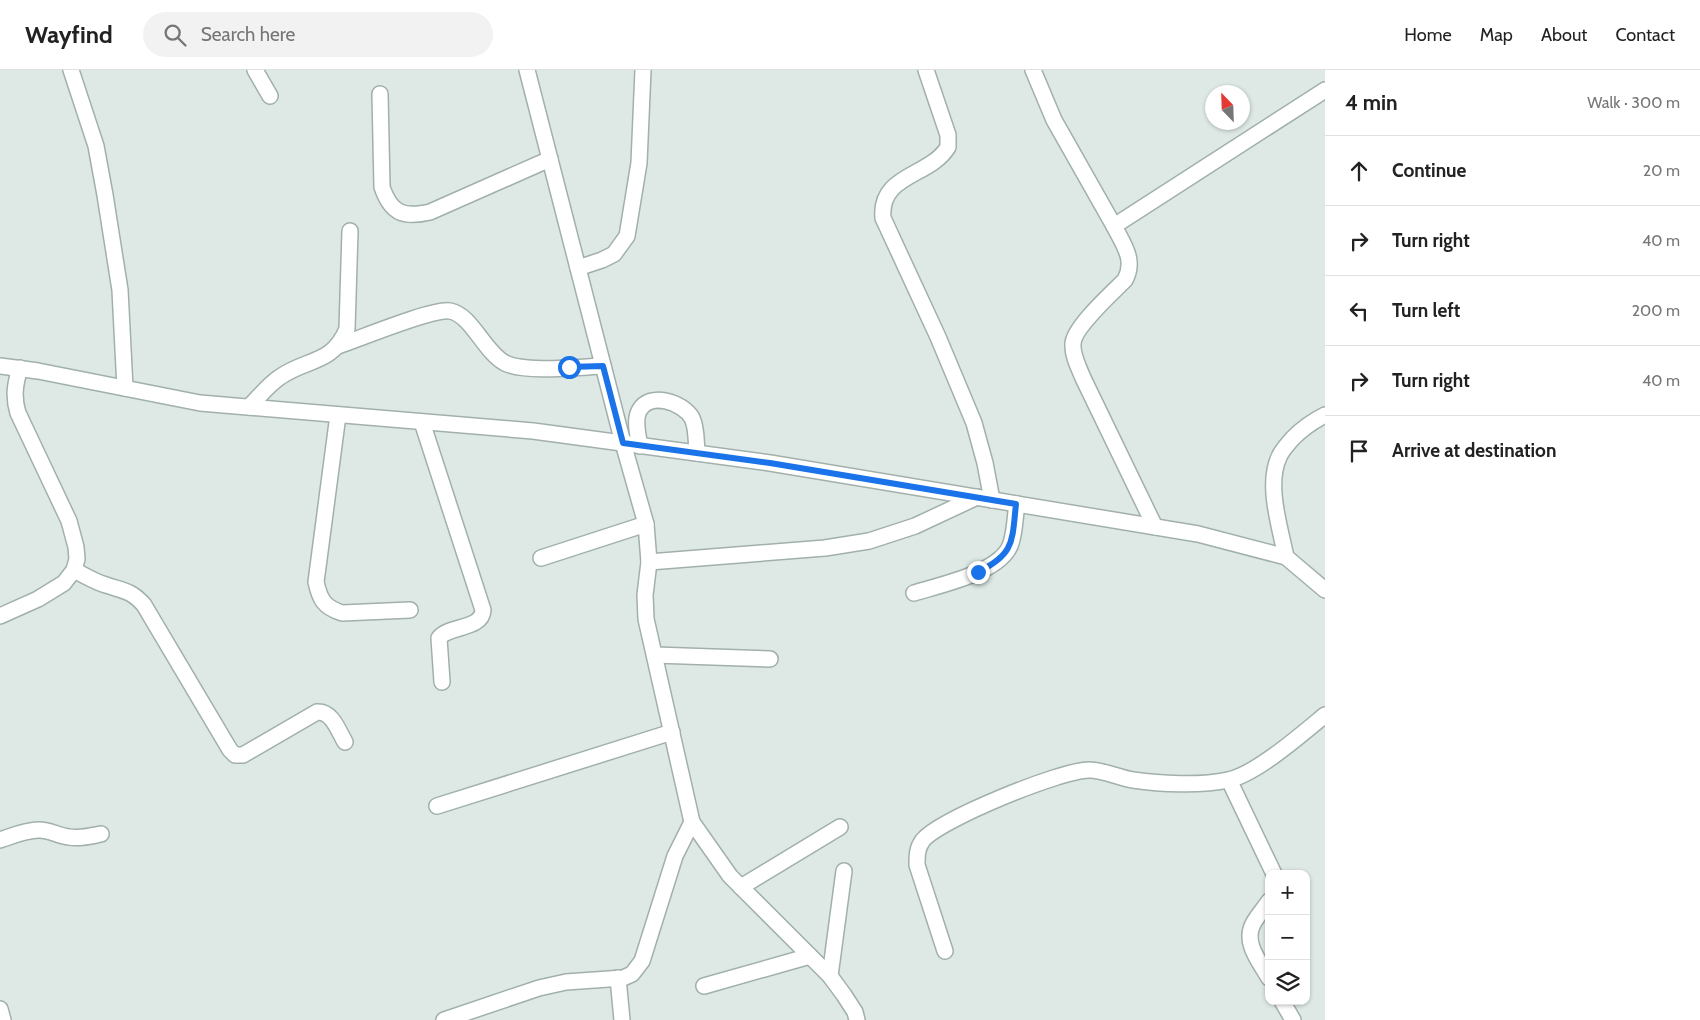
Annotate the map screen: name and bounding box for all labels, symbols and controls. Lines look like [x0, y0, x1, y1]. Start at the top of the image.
search box [143, 12, 493, 57]
text: Wayfind [25, 20, 113, 49]
icon: search [161, 21, 189, 49]
text: Search here [201, 23, 295, 46]
text: Home [1404, 24, 1452, 46]
text: Map [1480, 24, 1513, 46]
text: About [1541, 24, 1587, 46]
text: Contact [1615, 24, 1675, 46]
north arrow [1205, 85, 1250, 130]
text: 4 min [1345, 90, 1398, 115]
text: Walk · 300 m [1587, 93, 1680, 112]
icon: ahead [1345, 157, 1373, 185]
text: Continue [1392, 159, 1466, 182]
text: 20 m [1643, 161, 1680, 180]
icon: right [1345, 227, 1373, 255]
text: Turn right [1392, 229, 1470, 252]
text: 40 m [1642, 231, 1680, 250]
icon: left [1345, 297, 1373, 325]
text: Turn left [1392, 299, 1460, 322]
text: 200 m [1632, 301, 1680, 320]
route start [558, 356, 581, 379]
icon: right [1345, 367, 1373, 395]
text: Turn right [1392, 369, 1470, 392]
text: 40 m [1642, 371, 1680, 390]
icon: arrive [1345, 437, 1373, 465]
text: Arrive at destination [1392, 439, 1556, 462]
route end [967, 561, 990, 584]
map controls [1265, 870, 1310, 1005]
button: + [1265, 870, 1310, 915]
button: − [1265, 915, 1310, 960]
button: layers [1265, 960, 1310, 1005]

